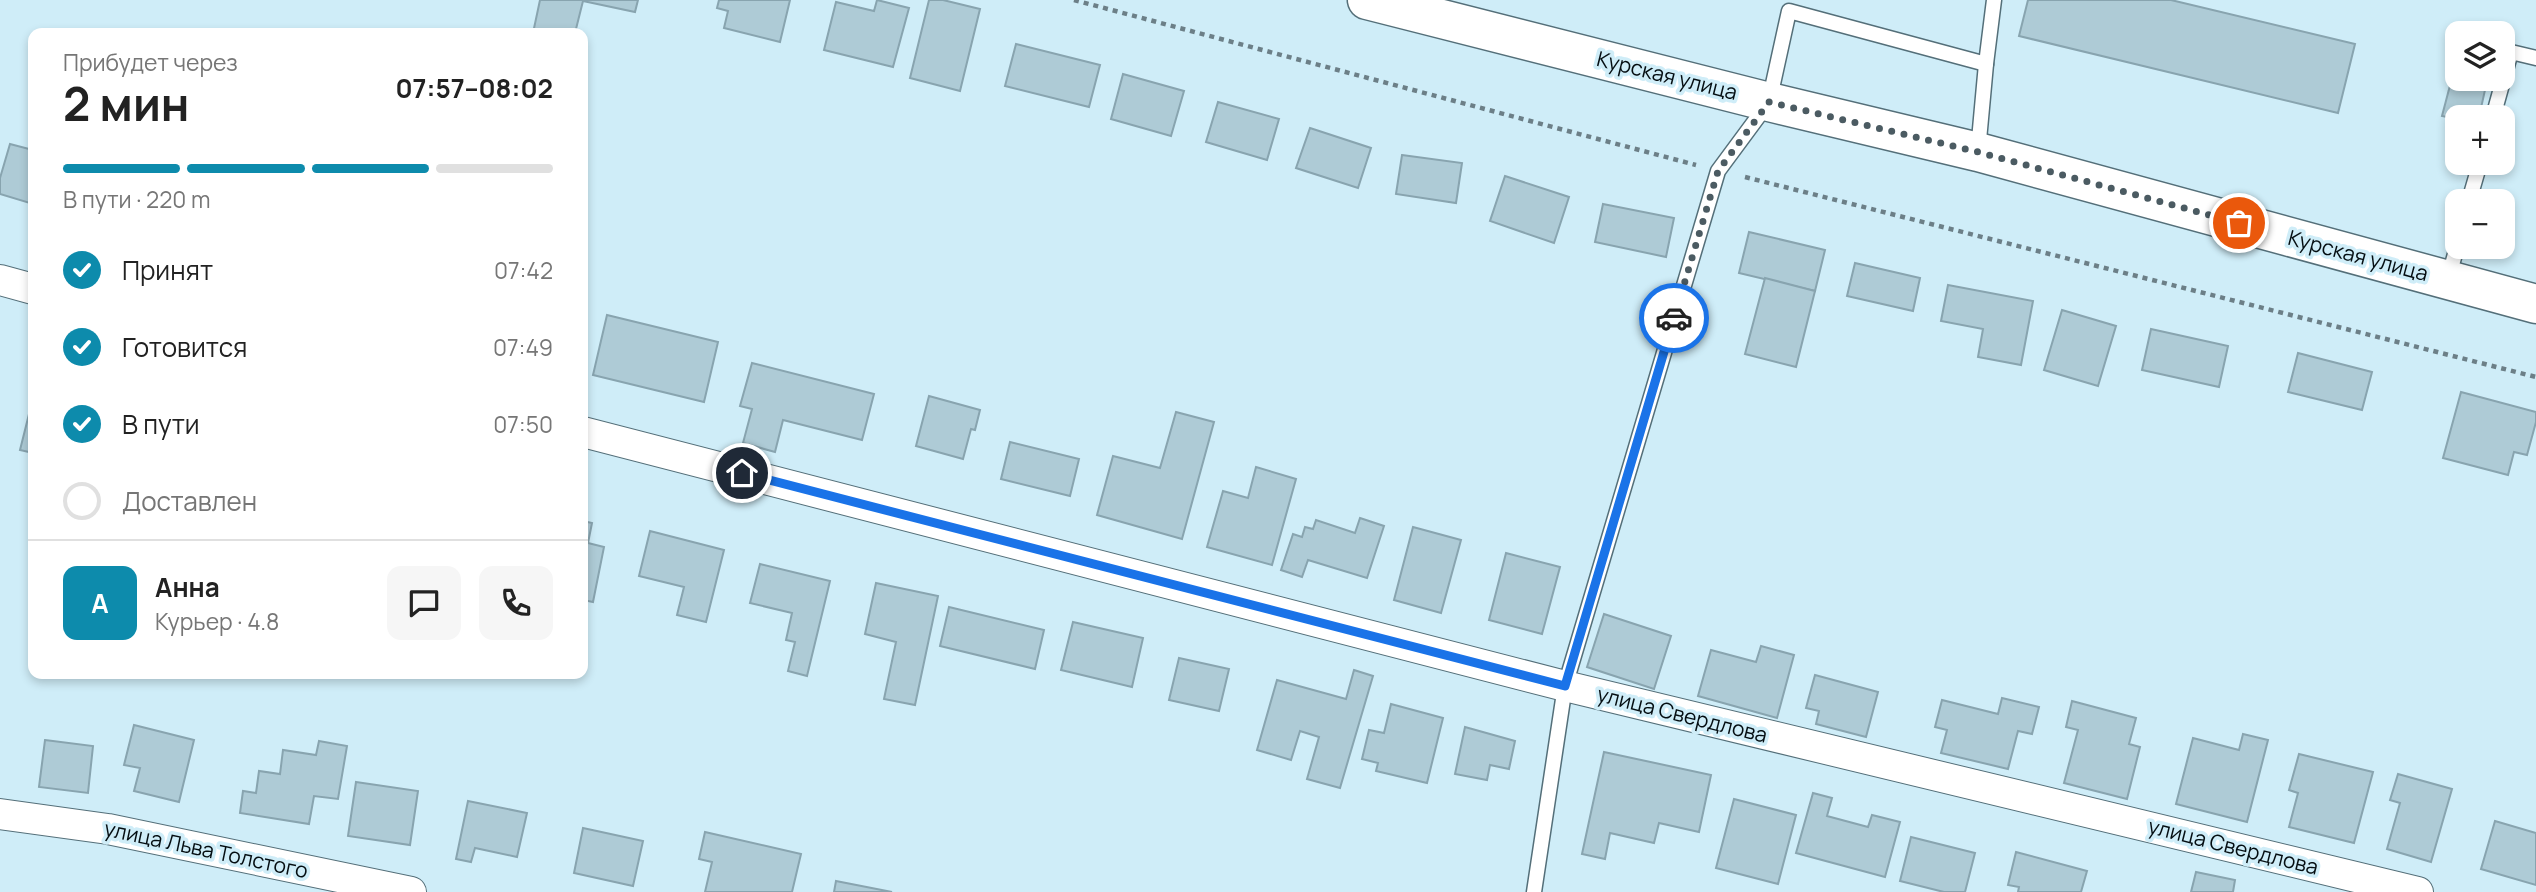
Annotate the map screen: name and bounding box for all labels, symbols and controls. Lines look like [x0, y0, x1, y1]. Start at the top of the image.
map controls [2445, 21, 2515, 259]
button: layers [2445, 21, 2515, 91]
street label: Курская улица [1594, 44, 1740, 106]
text: Прибудет через [63, 46, 238, 78]
text: 07:57–08:02 [396, 70, 553, 106]
text: 2 мин [63, 72, 190, 135]
button: + [2445, 105, 2515, 175]
text: В пути · 220 m [63, 183, 210, 215]
button: − [2445, 189, 2515, 259]
pin [2209, 193, 2269, 253]
icon: bag [2220, 204, 2258, 242]
street label: Курская улица [2285, 223, 2431, 287]
icon: check [63, 251, 101, 289]
text: Принят [122, 252, 213, 288]
text: 07:42 [494, 254, 553, 286]
courier [1639, 283, 1709, 353]
icon: car [1655, 299, 1693, 337]
icon: check [63, 328, 101, 366]
text: Готовится [122, 329, 247, 365]
text: 07:49 [493, 331, 553, 363]
icon: check [63, 405, 101, 443]
text: В пути [122, 406, 200, 442]
text: 07:50 [493, 408, 553, 440]
pin [712, 443, 772, 503]
icon: home [723, 454, 761, 492]
text: Доставлен [122, 483, 257, 519]
button: chat [387, 566, 461, 640]
button: phone [479, 566, 553, 640]
text: Анна [155, 569, 220, 605]
text: А [91, 585, 109, 621]
text: Курьер · 4.8 [155, 605, 279, 637]
street label: улица Свердлова [1594, 679, 1770, 749]
street label: улица Свердлова [2145, 811, 2321, 881]
street label: улица Льва Толстого [102, 814, 311, 884]

